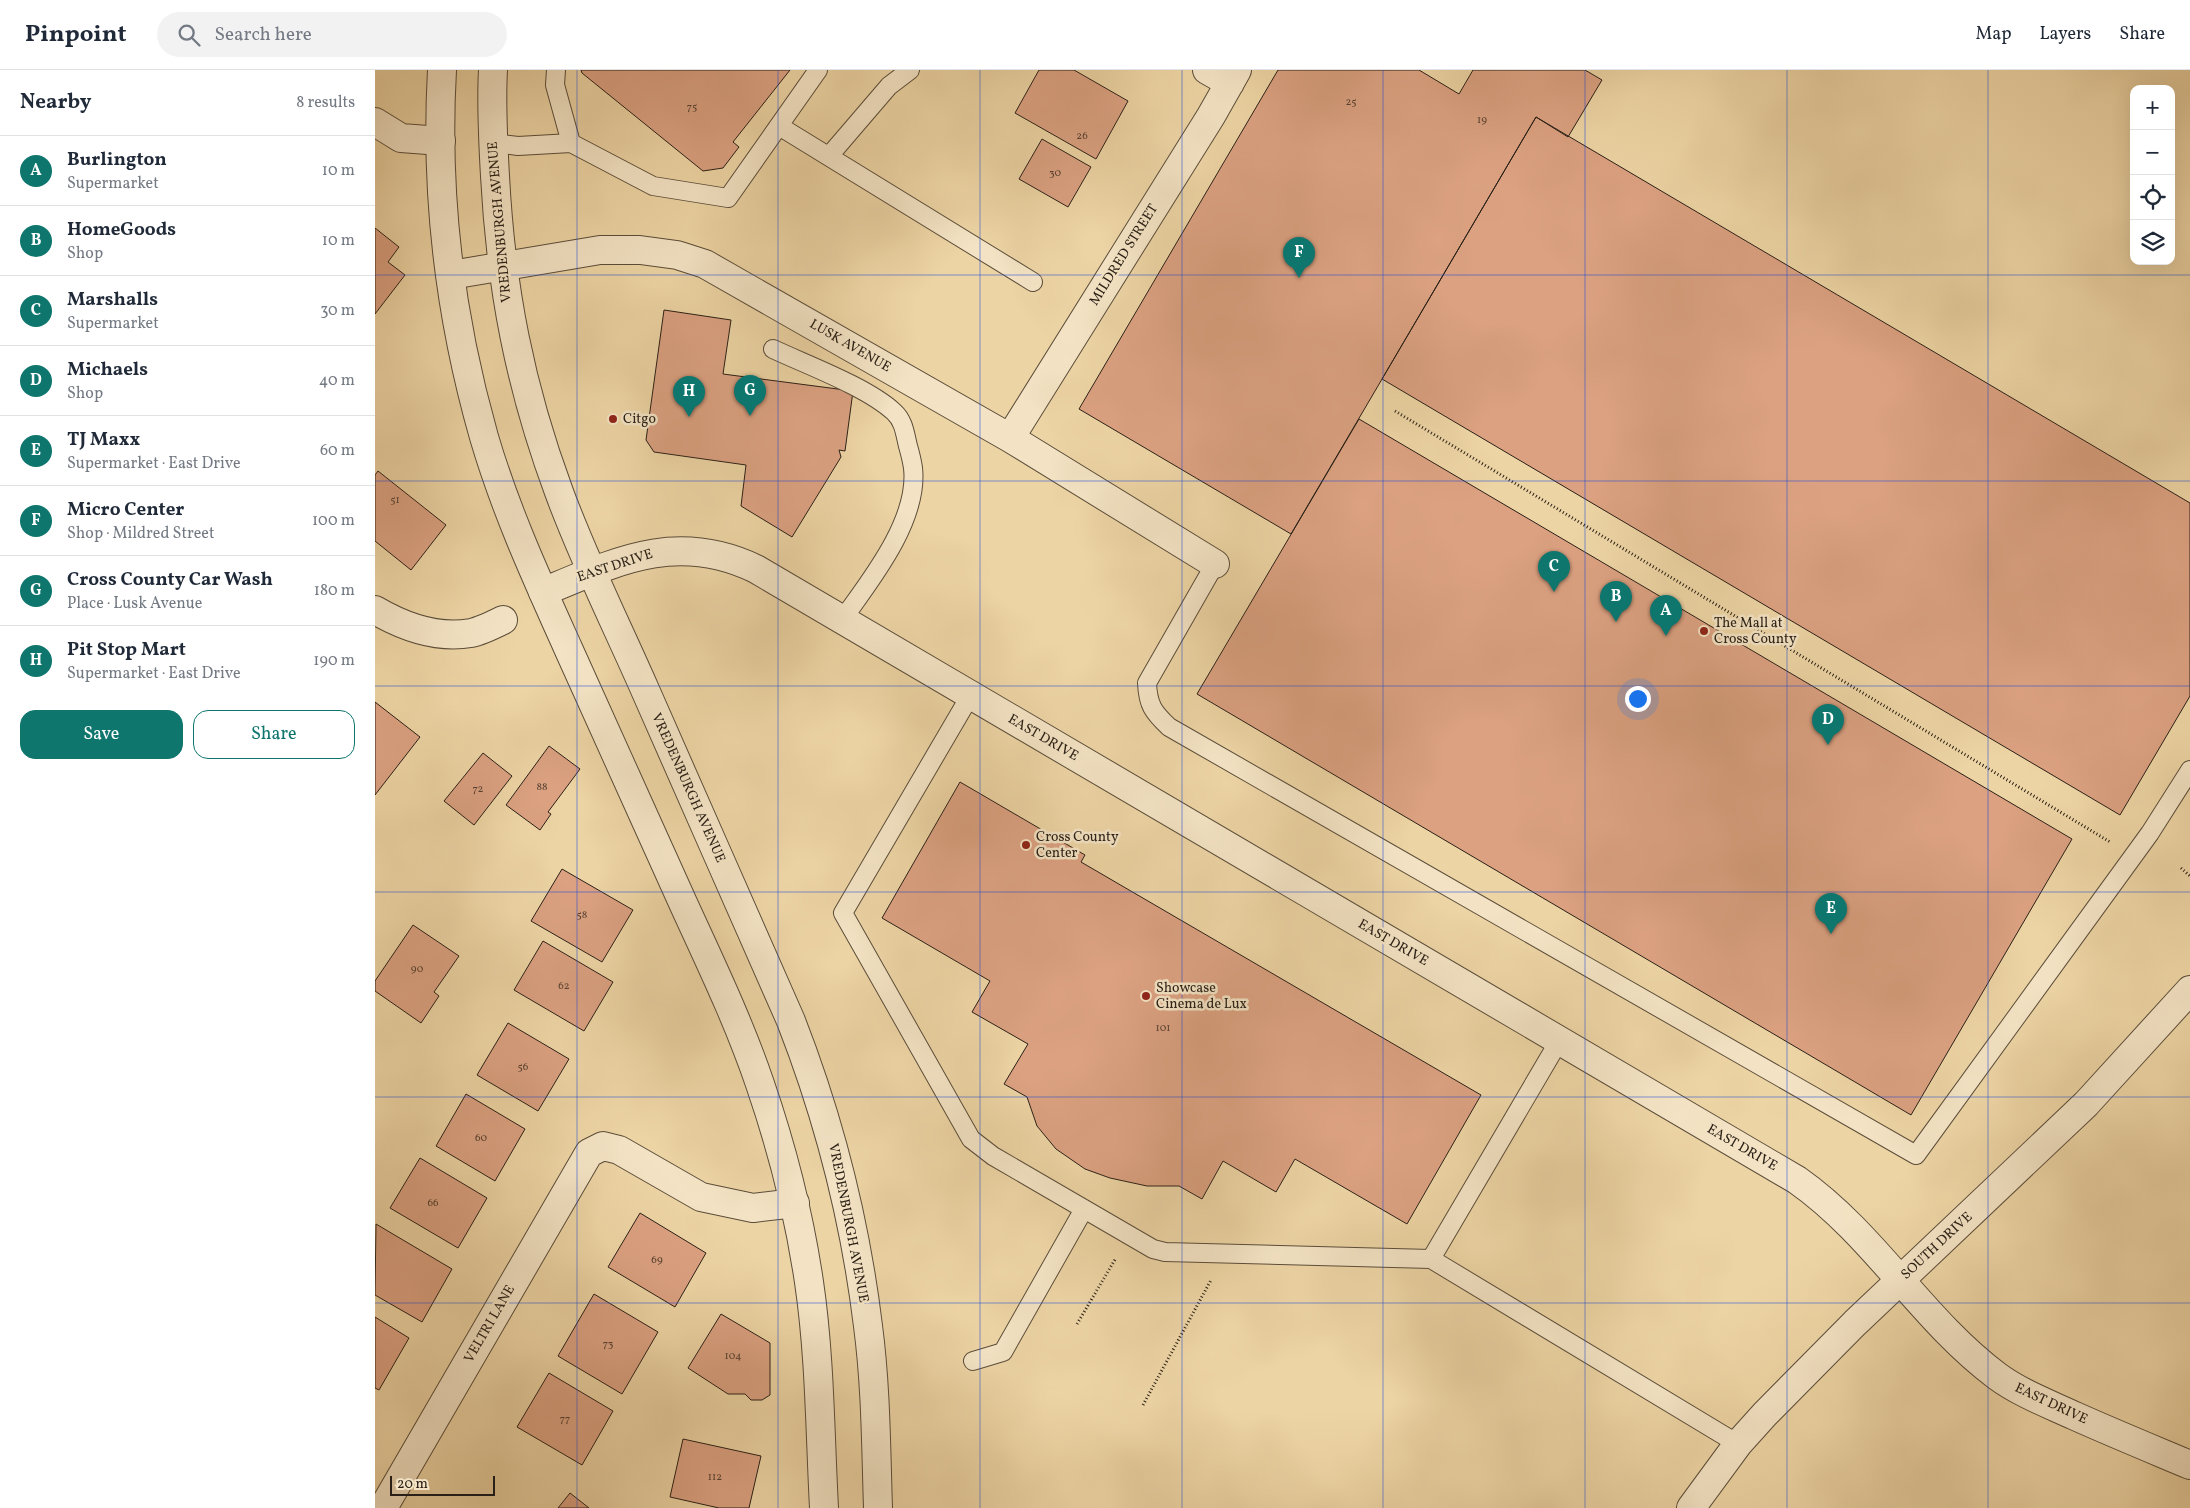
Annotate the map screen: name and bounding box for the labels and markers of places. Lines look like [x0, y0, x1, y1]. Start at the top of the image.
pin: F [1283, 237, 1315, 278]
pin: G [734, 375, 766, 416]
pin: H [673, 376, 705, 417]
place label: Citgo [623, 410, 656, 429]
marker: Citgo [607, 413, 619, 425]
pin: C [1538, 551, 1570, 592]
pin: B [1600, 581, 1632, 622]
pin: A [1650, 595, 1682, 636]
place label: The Mall at Cross County [1714, 614, 1797, 649]
marker: The Mall at Cross County [1698, 625, 1710, 637]
pin: D [1812, 704, 1844, 745]
place label: Cross County Center [1036, 828, 1119, 863]
marker: Cross County Center [1020, 839, 1032, 851]
pin: E [1815, 893, 1847, 934]
place label: Showcase Cinema de Lux [1156, 979, 1247, 1014]
marker: Showcase Cinema de Lux [1140, 990, 1152, 1002]

